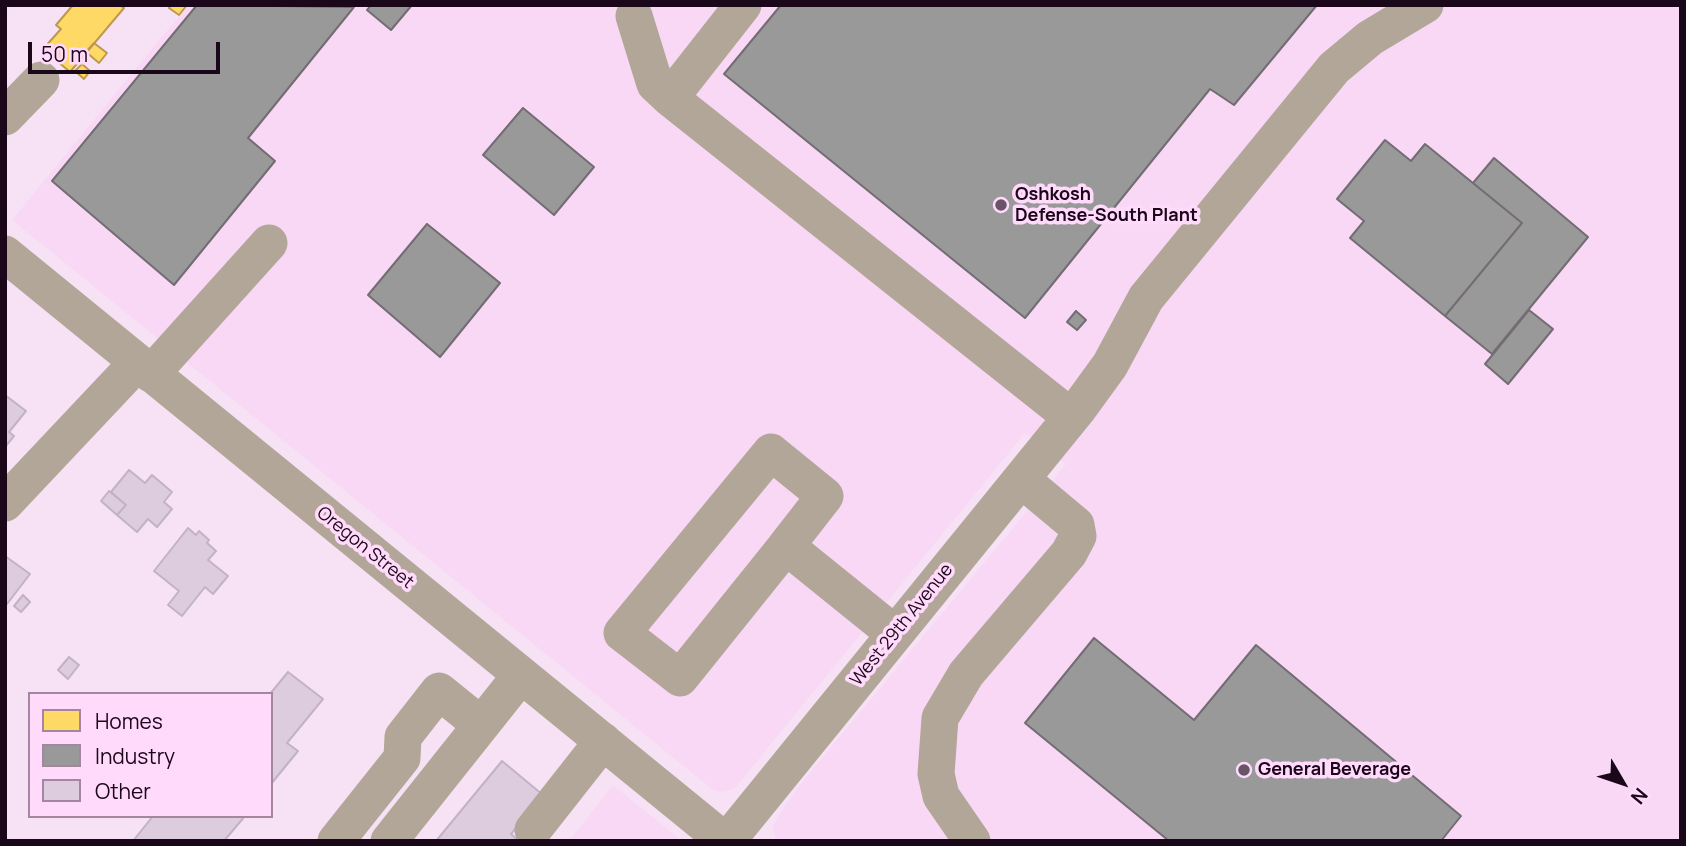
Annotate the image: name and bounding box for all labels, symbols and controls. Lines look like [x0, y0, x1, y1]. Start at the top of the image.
scale bar [32, 28, 224, 72]
text: 50 m [41, 40, 88, 68]
place label: Oshkosh Defense-South Plant [1015, 184, 1198, 227]
marker: Oshkosh Defense-South Plant [993, 197, 1009, 213]
street label: Oregon Street [312, 502, 418, 594]
street label: West 29th Avenue [846, 559, 958, 691]
legend [28, 692, 273, 818]
text: Homes [95, 707, 163, 735]
text: Industry [95, 742, 175, 770]
north arrow [1588, 748, 1658, 818]
place label: General Beverage [1258, 759, 1411, 781]
marker: General Beverage [1236, 762, 1252, 778]
text: Other [95, 777, 151, 805]
text: N [1625, 783, 1654, 810]

